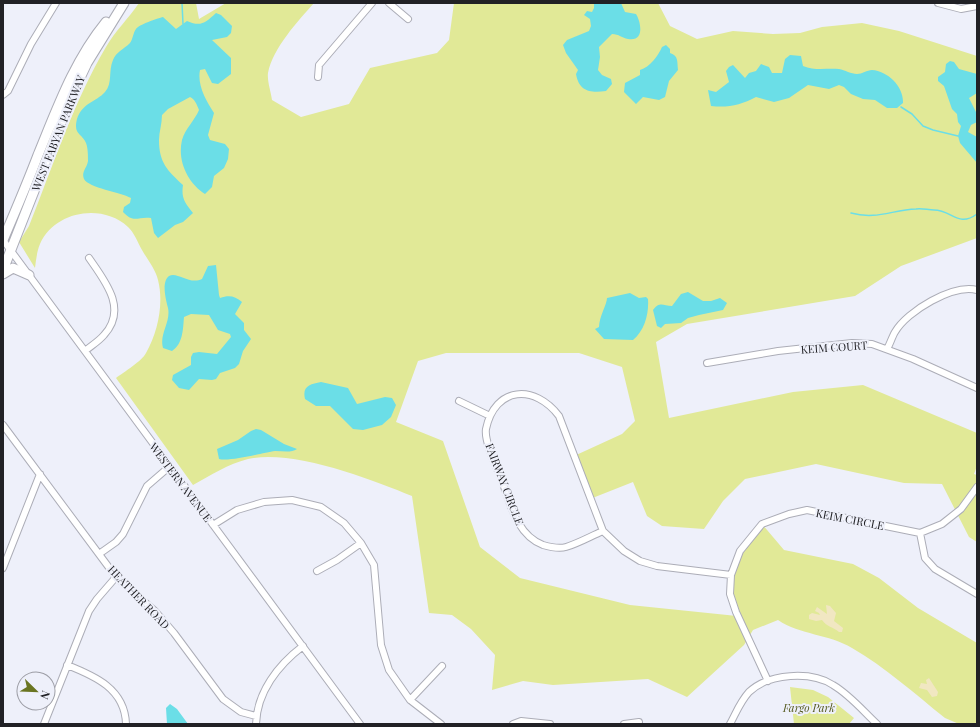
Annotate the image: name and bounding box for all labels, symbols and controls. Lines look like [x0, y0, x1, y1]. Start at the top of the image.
street label: WEST FABYAN PARKWAY [28, 73, 88, 194]
street label: KEIM COURT [800, 337, 868, 357]
street label: WESTERN AVENUE [146, 439, 216, 525]
street label: FAIRWAY CIRCLE [483, 441, 528, 527]
street label: KEIM CIRCLE [815, 505, 886, 533]
street label: HEATHER ROAD [105, 562, 173, 632]
north arrow [16, 671, 56, 711]
text: N [37, 689, 54, 702]
park label: Fargo Park [782, 700, 835, 715]

